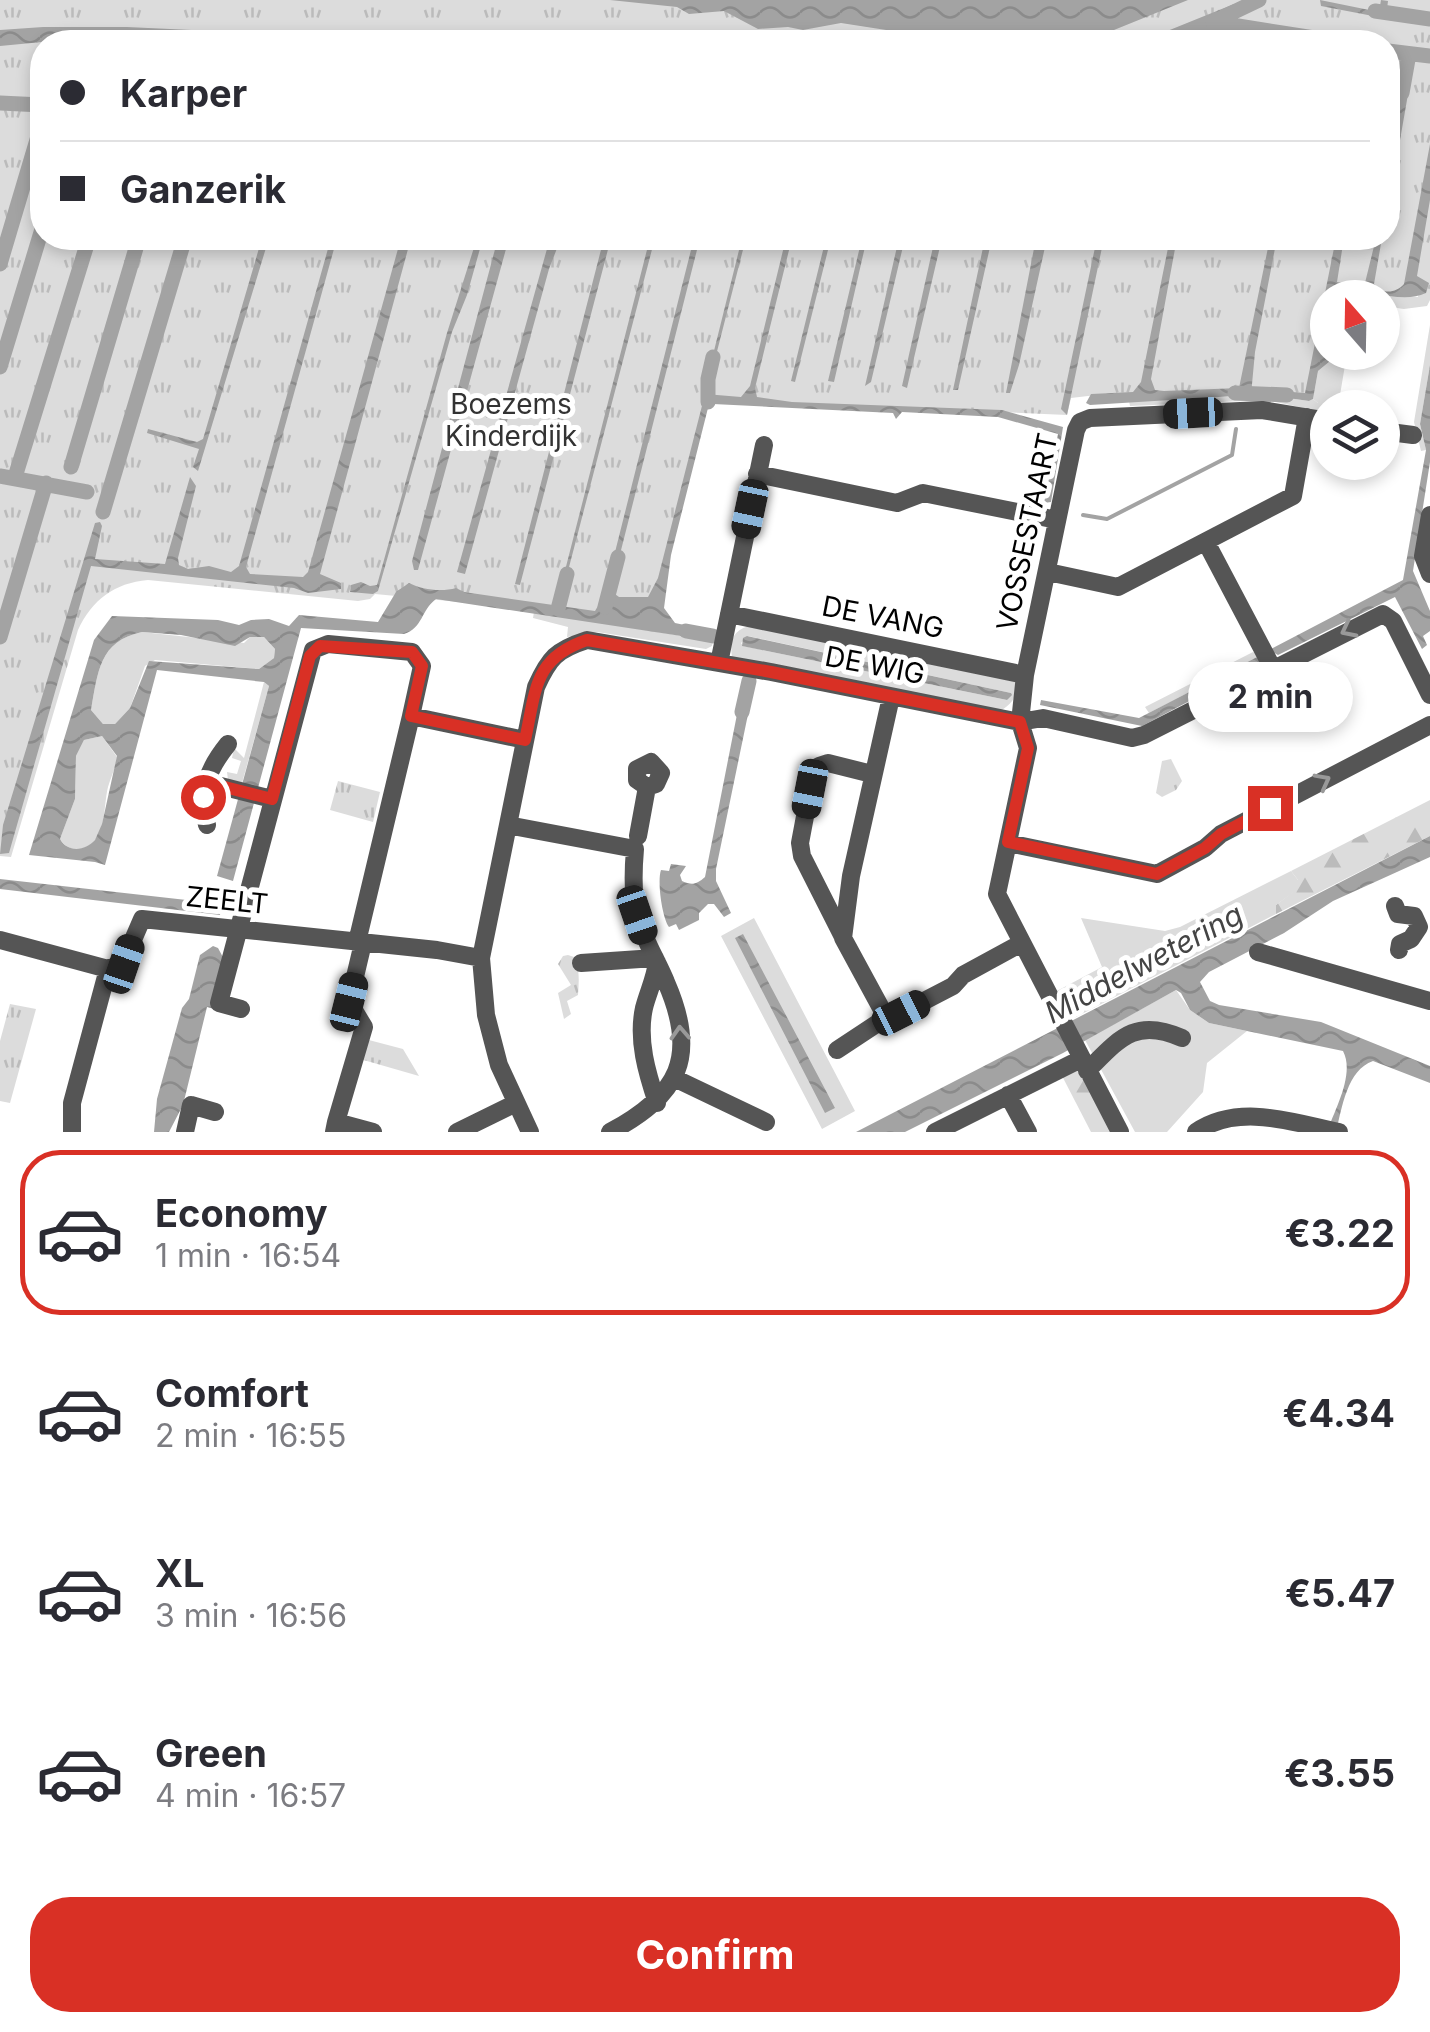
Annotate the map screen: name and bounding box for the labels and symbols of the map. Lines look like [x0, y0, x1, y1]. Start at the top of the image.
north arrow [1310, 280, 1400, 370]
park label: Boezems Kinderdijk [445, 387, 577, 453]
car [1162, 396, 1224, 430]
street label: VOSSESTAART [989, 430, 1065, 634]
car [729, 477, 771, 541]
street label: DE VANG [819, 589, 947, 645]
one-way arrow [1340, 618, 1358, 638]
street label: DE WIG [822, 639, 928, 691]
callout: 2 min [1188, 663, 1352, 733]
car [790, 757, 830, 821]
one-way arrow [1312, 774, 1330, 793]
route start [181, 775, 226, 820]
route end [1248, 786, 1293, 831]
street label: ZEELT [184, 879, 270, 921]
car [613, 882, 661, 948]
water label: Middelwetering [1038, 896, 1249, 1030]
car [100, 931, 148, 997]
car [327, 969, 371, 1035]
car [867, 986, 935, 1040]
one-way arrow [670, 1025, 691, 1041]

